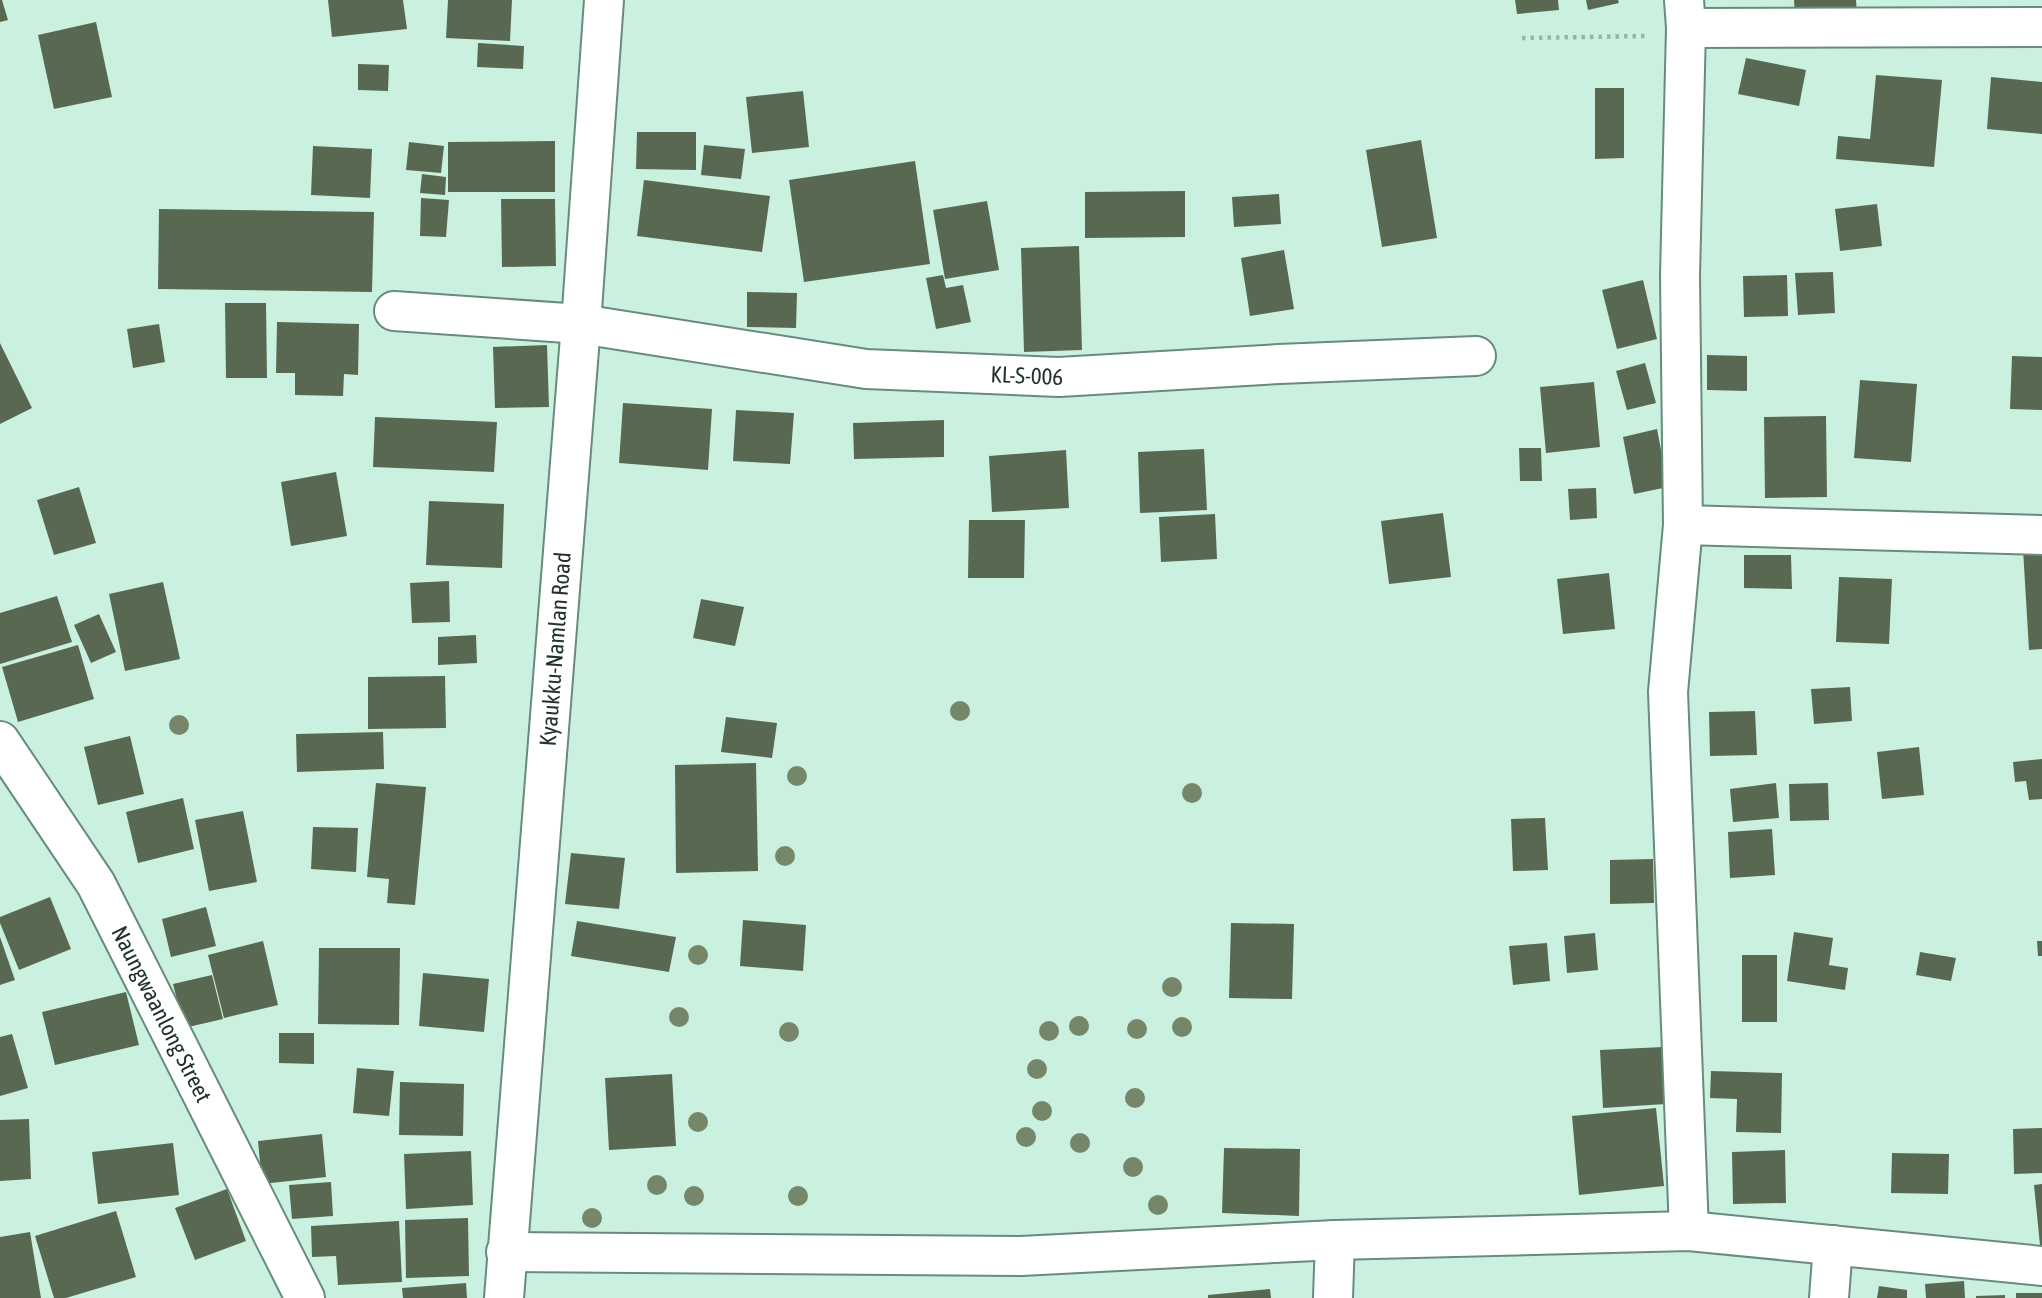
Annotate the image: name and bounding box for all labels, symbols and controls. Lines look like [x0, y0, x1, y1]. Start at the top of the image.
street label: KL-S-006 [990, 361, 1064, 390]
street label: Kyaukku-Namlan Road [535, 551, 576, 747]
street label: Naungwaanlong Street [106, 922, 217, 1107]

